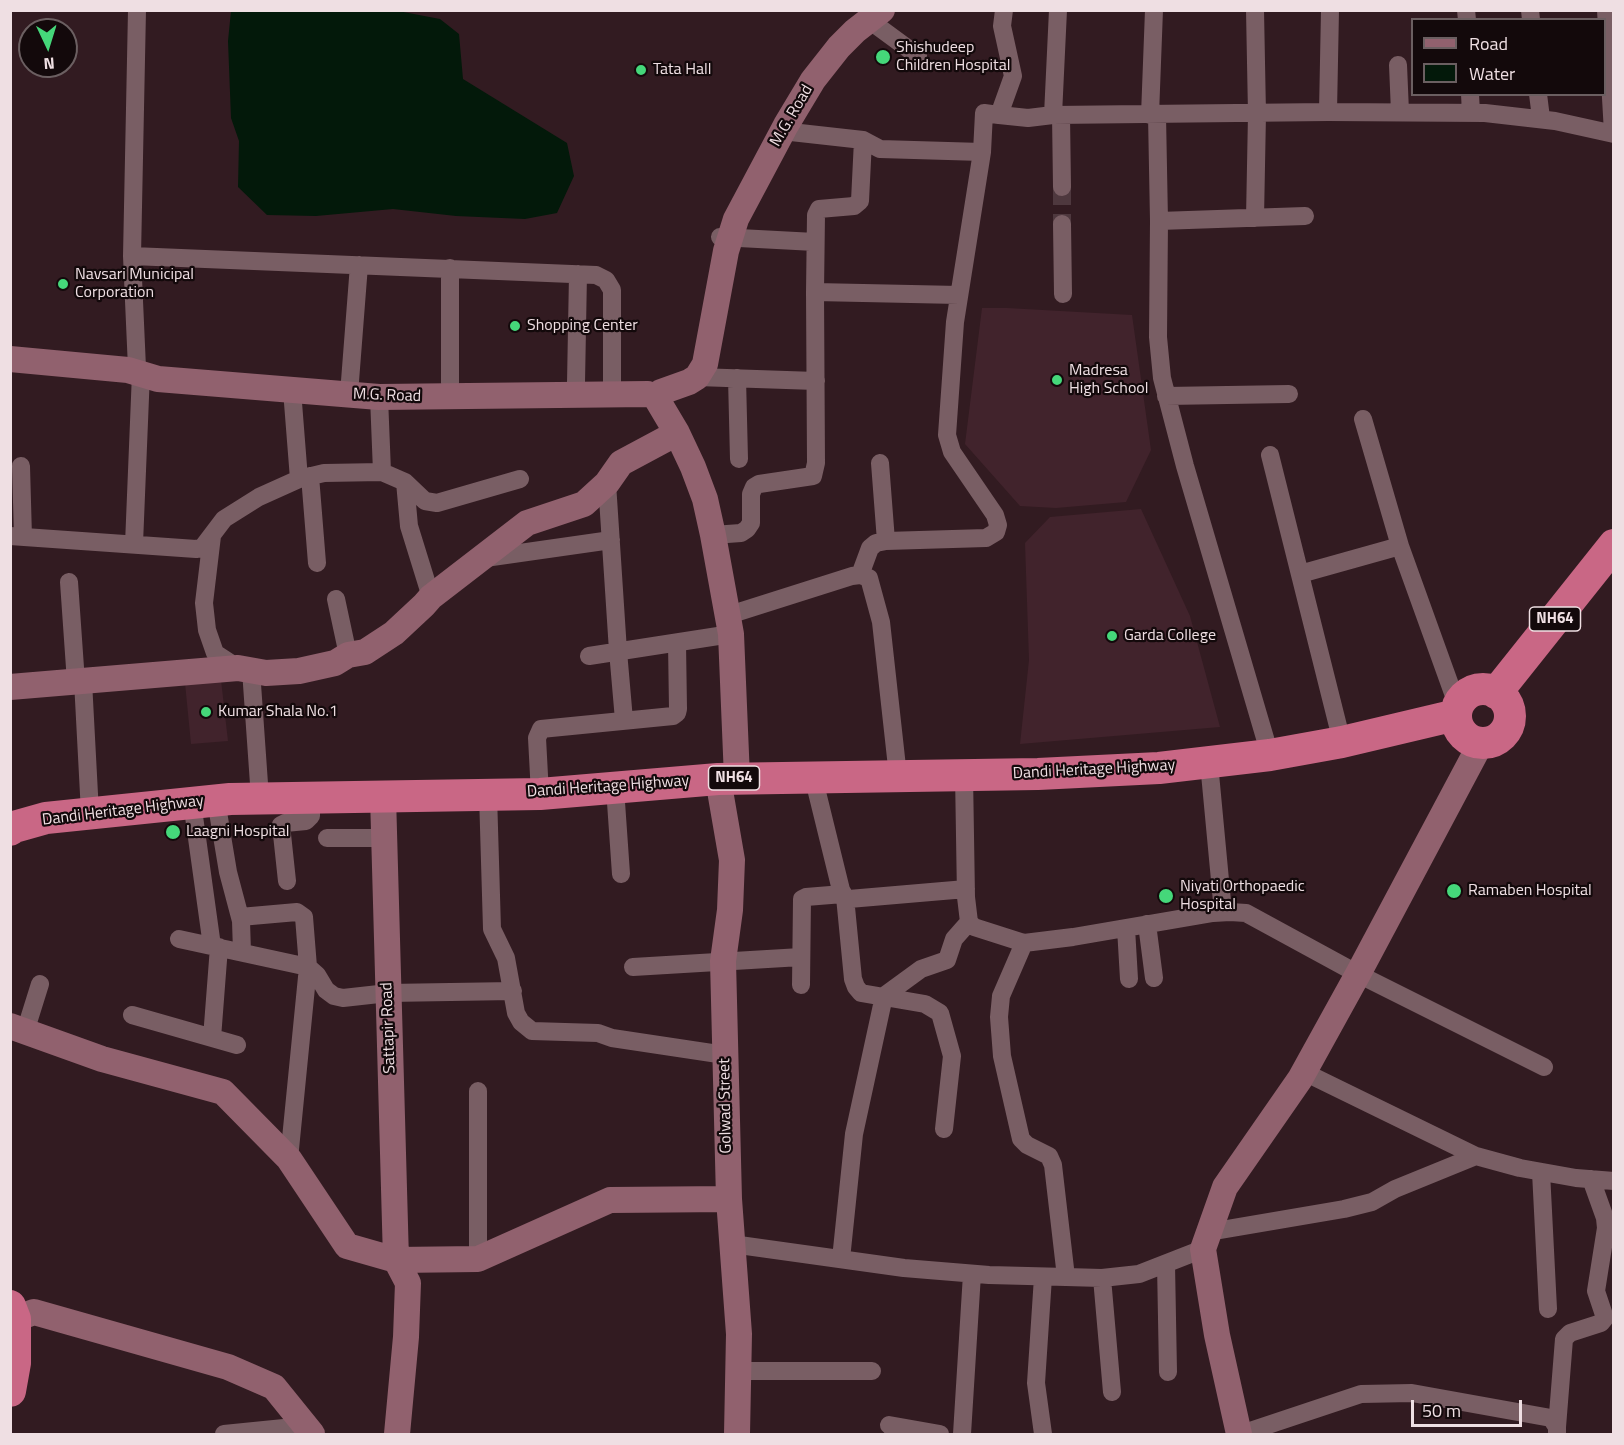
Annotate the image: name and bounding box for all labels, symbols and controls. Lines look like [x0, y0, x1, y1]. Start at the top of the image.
north arrow [18, 18, 78, 78]
legend [1411, 18, 1606, 96]
text: Road [1469, 30, 1508, 57]
place label: Shishudeep Children Hospital [896, 38, 1010, 76]
marker: Shishudeep Children Hospital [874, 48, 892, 66]
text: N [43, 52, 55, 76]
place label: Tata Hall [653, 60, 711, 80]
text: Water [1469, 60, 1515, 87]
marker: Tata Hall [634, 63, 648, 77]
street label: M.G. Road [767, 82, 817, 150]
place label: Navsari Municipal Corporation [75, 265, 194, 303]
marker: Navsari Municipal Corporation [56, 277, 70, 291]
place label: Shopping Center [527, 316, 638, 336]
marker: Shopping Center [508, 319, 522, 333]
place label: Madresa High School [1069, 361, 1148, 399]
marker: Madresa High School [1050, 373, 1064, 387]
street label: M.G. Road [353, 385, 421, 407]
road number: NH64 [1530, 607, 1580, 631]
place label: Garda College [1124, 626, 1216, 646]
marker: Garda College [1105, 629, 1119, 643]
place label: Kumar Shala No.1 [218, 702, 338, 722]
marker: Kumar Shala No.1 [199, 705, 213, 719]
street label: Dandi Heritage Highway [1012, 756, 1176, 784]
road number: NH64 [708, 766, 760, 790]
street label: Dandi Heritage Highway [526, 772, 690, 802]
street label: Dandi Heritage Highway [41, 792, 205, 830]
place label: Laagni Hospital [186, 822, 289, 842]
marker: Laagni Hospital [164, 823, 182, 841]
place label: Niyati Orthopaedic Hospital [1180, 877, 1305, 915]
place label: Ramaben Hospital [1468, 881, 1592, 901]
marker: Ramaben Hospital [1445, 882, 1463, 900]
marker: Niyati Orthopaedic Hospital [1157, 887, 1175, 905]
street label: Sattapir Road [378, 982, 400, 1074]
street label: Golwad Street [716, 1058, 736, 1154]
scale bar [1414, 1388, 1525, 1426]
text: 50 m [1422, 1397, 1461, 1424]

